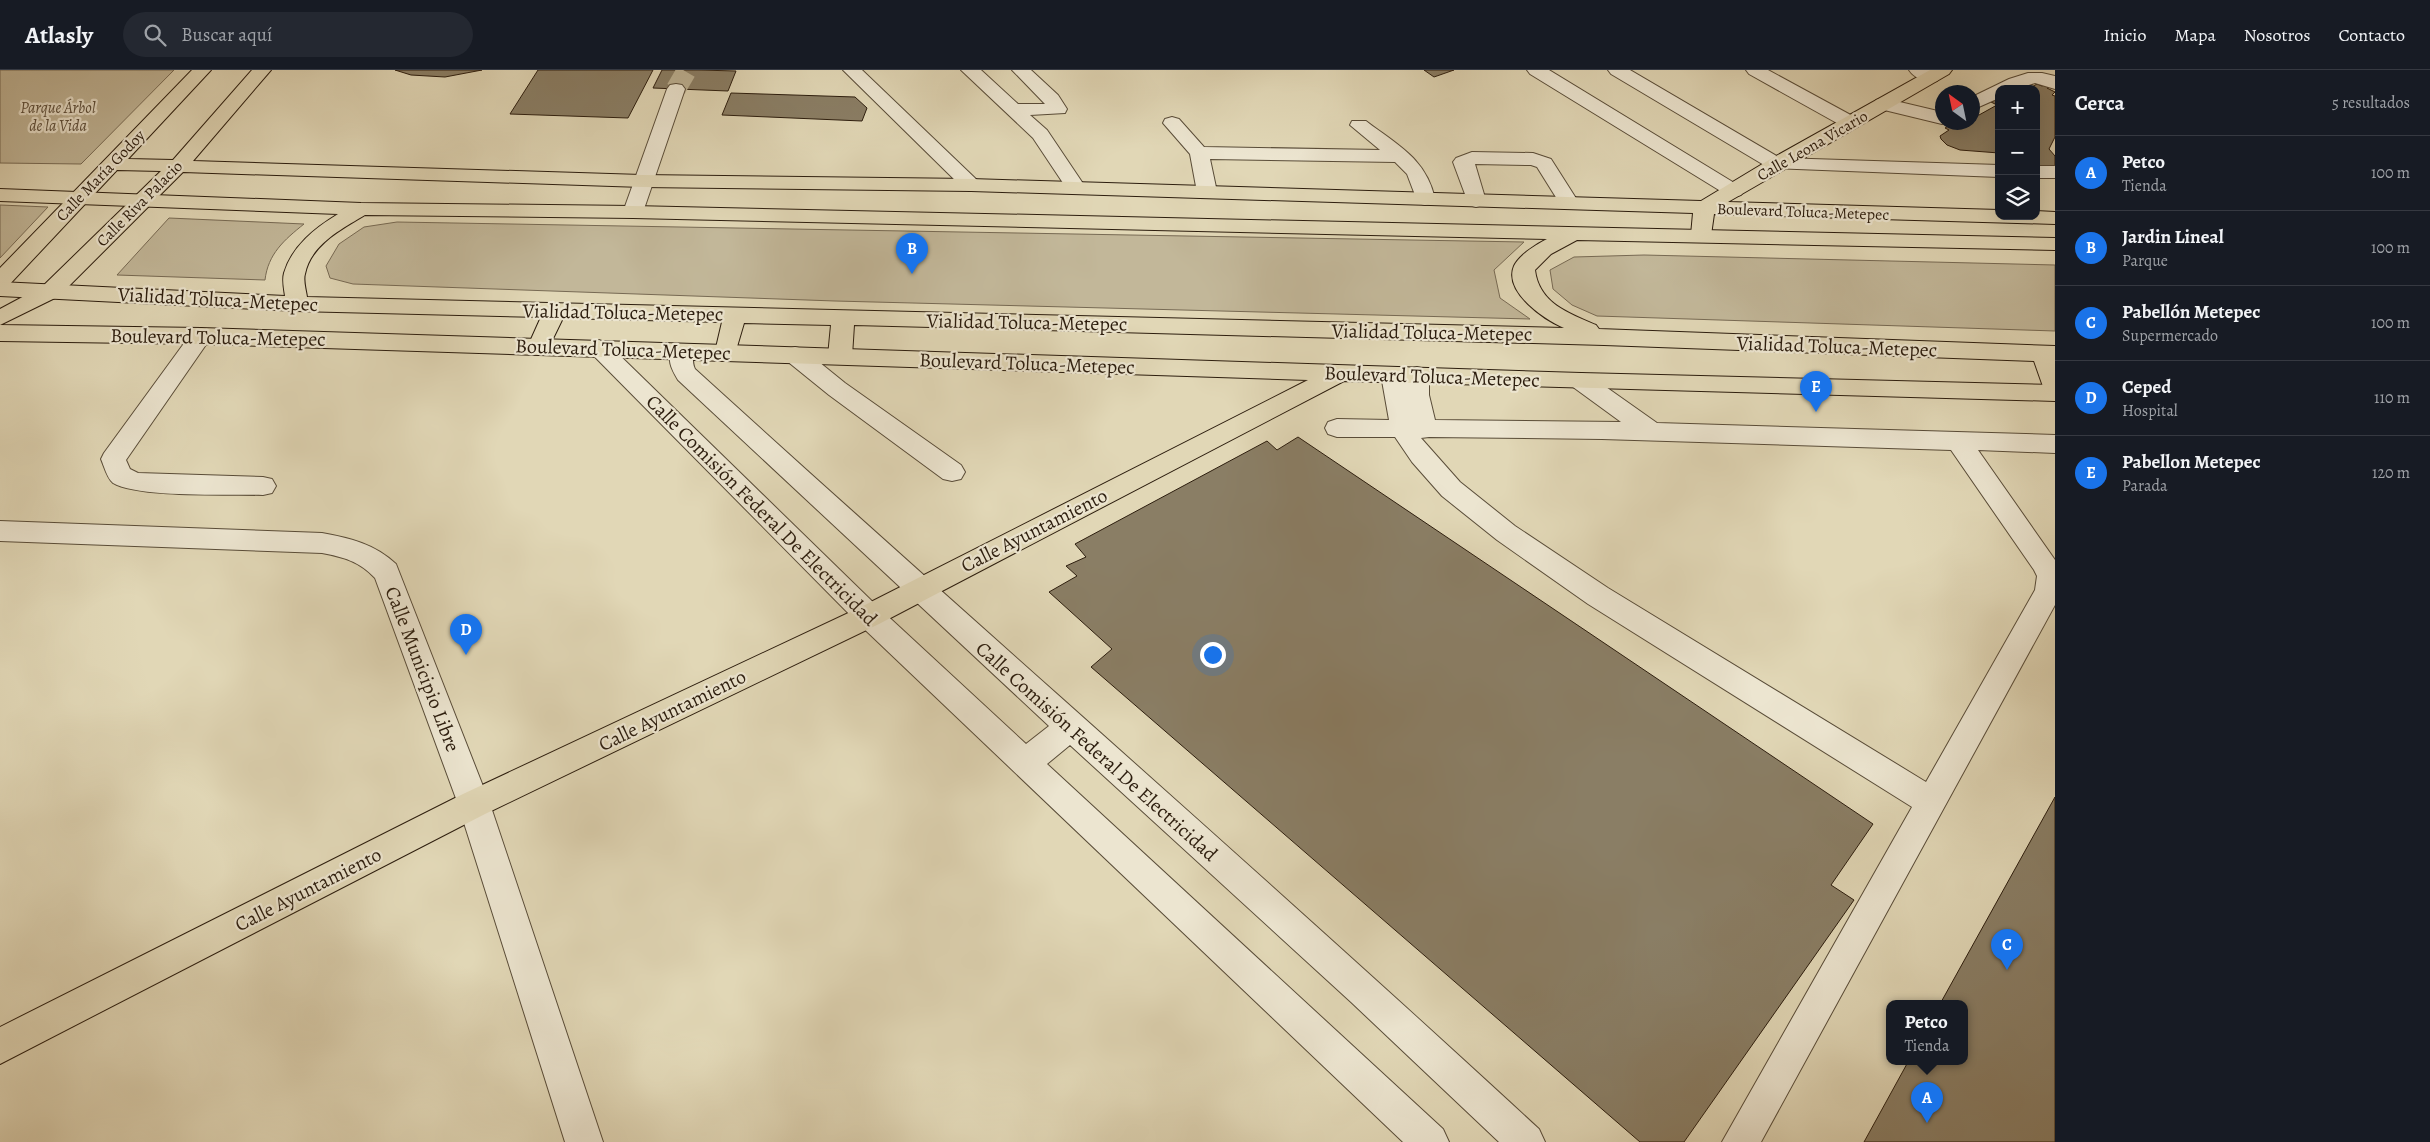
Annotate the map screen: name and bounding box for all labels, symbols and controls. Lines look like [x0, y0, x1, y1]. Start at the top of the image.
search box [123, 12, 473, 57]
text: Atlasly [25, 19, 93, 51]
icon: search [141, 21, 169, 49]
text: Buscar aquí [181, 22, 272, 48]
text: Inicio [2103, 23, 2146, 47]
text: Mapa [2174, 23, 2216, 47]
text: Nosotros [2244, 23, 2310, 47]
text: Contacto [2338, 23, 2405, 47]
north arrow [1935, 85, 1980, 130]
map controls [1995, 85, 2040, 220]
button: + [1995, 85, 2040, 130]
text: Cerca [2075, 89, 2125, 117]
text: 5 resultados [2332, 92, 2410, 114]
park label: Parque Árbol de la Vida [20, 97, 96, 137]
street label: Calle Leona Vicario [1753, 105, 1872, 187]
street label: Calle María Godoy [51, 124, 151, 226]
button: − [1995, 130, 2040, 175]
text: Petco [2122, 149, 2165, 175]
street label: Calle Riva Palacio [92, 156, 188, 252]
text: A [2086, 162, 2096, 184]
text: 100 m [2371, 162, 2410, 184]
button: layers [1995, 175, 2040, 220]
text: Tienda [2122, 175, 2167, 197]
street label: Boulevard Toluca-Metepec [1716, 198, 1890, 226]
text: Jardin Lineal [2122, 224, 2224, 250]
pin: B [896, 233, 928, 274]
text: B [2086, 237, 2096, 259]
text: 100 m [2371, 237, 2410, 259]
text: Parque [2122, 250, 2168, 272]
street label: Vialidad Toluca-Metepec [116, 281, 319, 318]
street label: Vialidad Toluca-Metepec [521, 297, 724, 328]
text: Pabellón Metepec [2122, 299, 2260, 325]
street label: Vialidad Toluca-Metepec [925, 307, 1128, 338]
text: C [2086, 312, 2096, 334]
text: 100 m [2371, 312, 2410, 334]
street label: Vialidad Toluca-Metepec [1330, 317, 1533, 348]
street label: Boulevard Toluca-Metepec [110, 322, 326, 353]
text: Supermercado [2122, 325, 2218, 347]
street label: Vialidad Toluca-Metepec [1735, 329, 1938, 363]
street label: Boulevard Toluca-Metepec [515, 332, 731, 367]
street label: Boulevard Toluca-Metepec [919, 346, 1135, 381]
street label: Boulevard Toluca-Metepec [1324, 359, 1540, 394]
pin: E [1800, 371, 1832, 412]
text: Ceped [2122, 374, 2171, 400]
text: D [2085, 387, 2097, 409]
text: 110 m [2374, 387, 2410, 409]
street label: Calle Comisión Federal De Electricidad [640, 389, 883, 632]
text: Hospital [2122, 400, 2178, 422]
text: Pabellon Metepec [2122, 449, 2261, 475]
text: E [2086, 462, 2096, 484]
text: 120 m [2372, 462, 2410, 484]
text: Parada [2122, 475, 2167, 497]
street label: Calle Ayuntamiento [956, 482, 1112, 579]
street label: Calle Municipio Libre [379, 583, 467, 756]
pin: D [450, 614, 482, 655]
street label: Calle Comisión Federal De Electricidad [970, 635, 1224, 868]
your location [1200, 642, 1226, 668]
street label: Calle Ayuntamiento [594, 663, 751, 758]
street label: Calle Ayuntamiento [230, 841, 386, 938]
pin: C [1991, 929, 2023, 970]
popup [1886, 1000, 1968, 1065]
text: Petco [1905, 1009, 1948, 1035]
text: Tienda [1905, 1035, 1949, 1057]
pin: A [1911, 1082, 1943, 1123]

